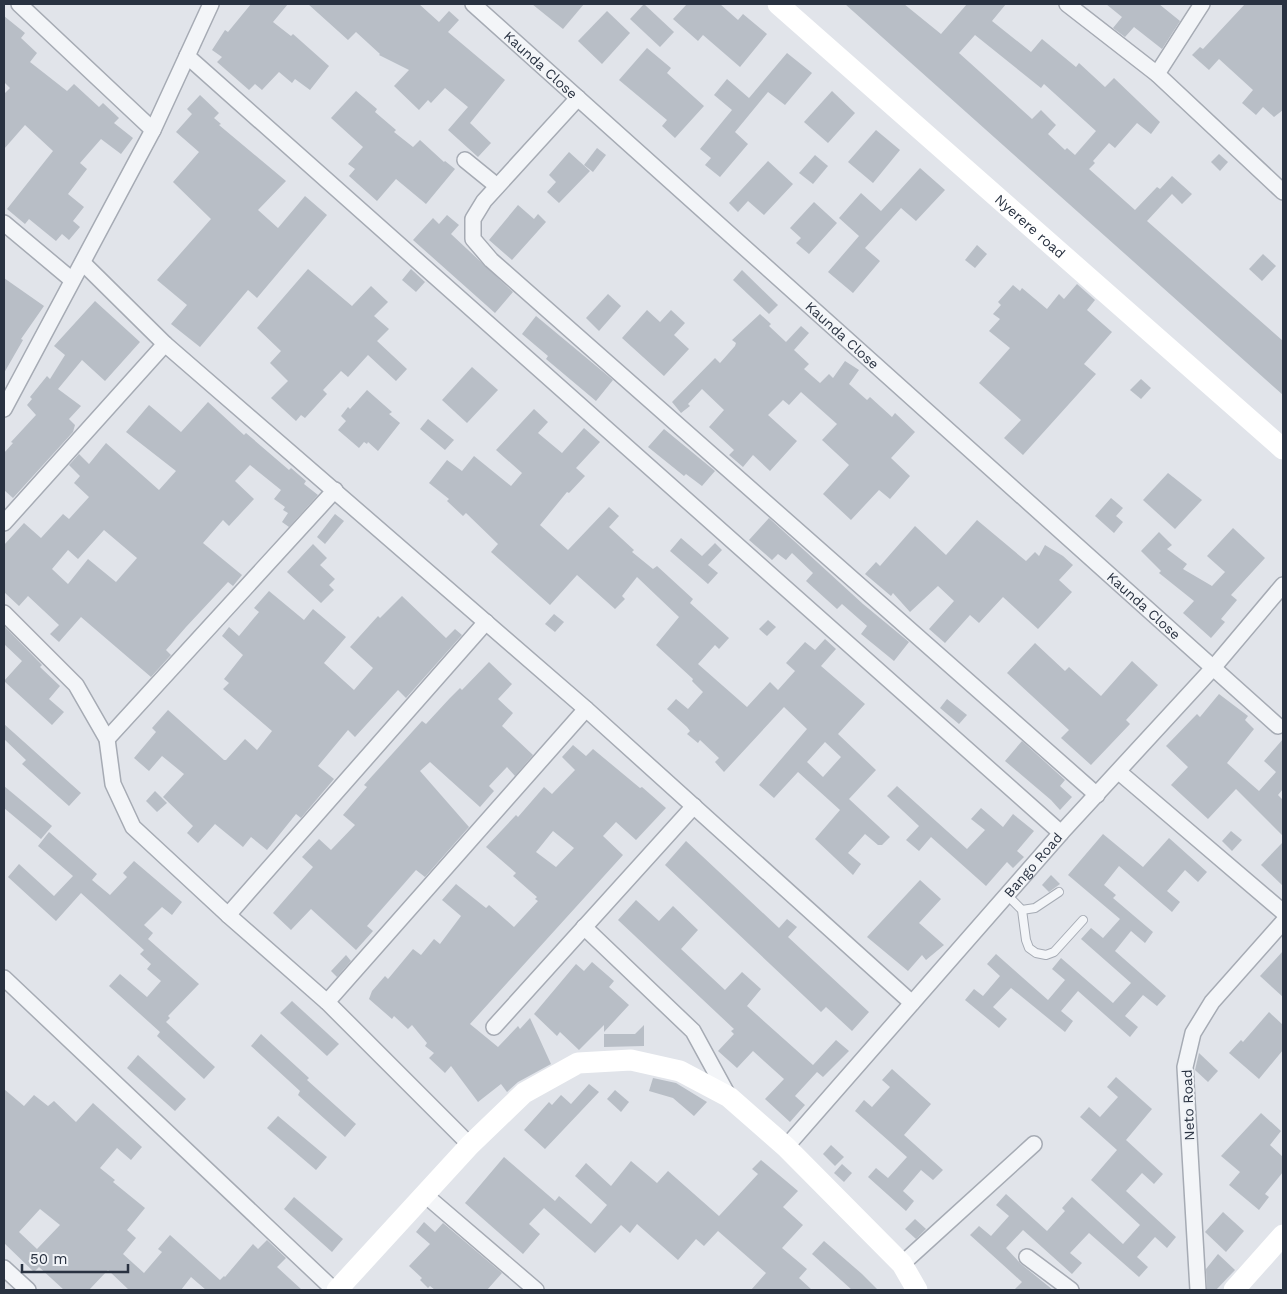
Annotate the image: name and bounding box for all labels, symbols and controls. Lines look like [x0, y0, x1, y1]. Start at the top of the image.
street label: Kaunda Close [501, 28, 581, 102]
street label: Nyerere road [992, 191, 1068, 261]
street label: Kaunda Close [802, 298, 882, 372]
street label: Kaunda Close [1104, 569, 1184, 643]
street label: Bango Road [1000, 829, 1066, 900]
street label: Neto Road [1179, 1069, 1197, 1141]
scale bar [22, 1242, 129, 1274]
text: 50 m [30, 1250, 67, 1268]

